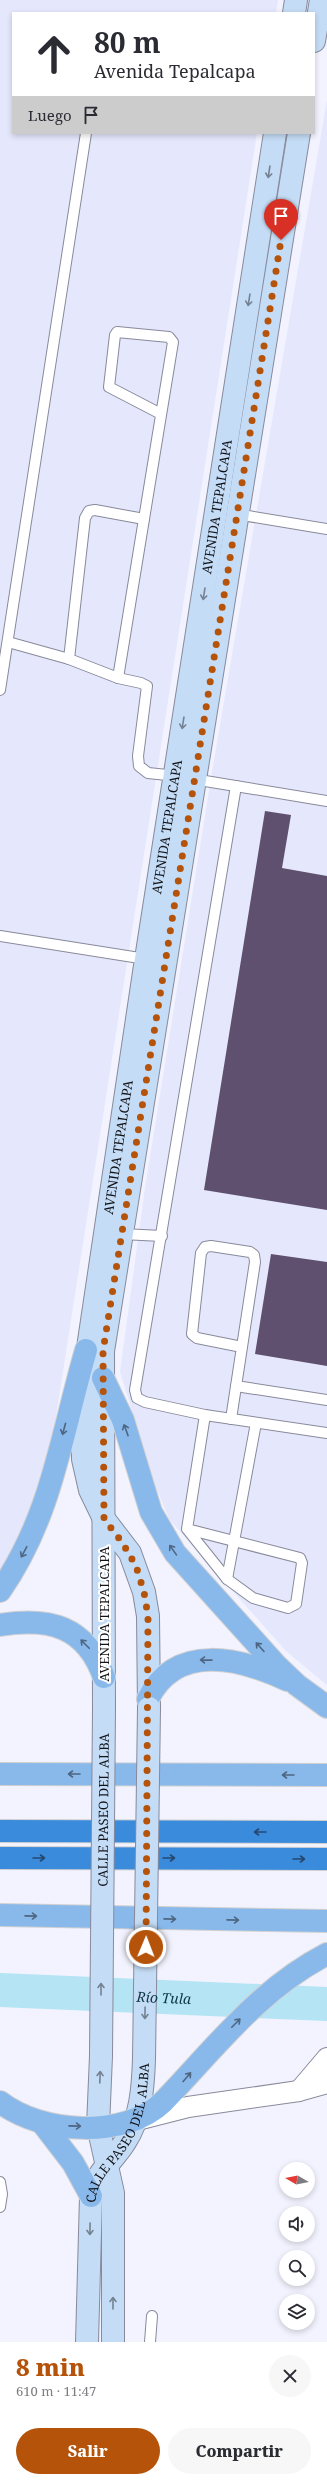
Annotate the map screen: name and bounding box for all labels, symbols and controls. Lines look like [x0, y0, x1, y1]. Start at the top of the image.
text: 80 m [94, 23, 161, 61]
icon: ahead [28, 28, 80, 80]
text: Avenida Tepalcapa [94, 59, 256, 83]
icon: arrive [80, 104, 102, 126]
text: Luego [28, 105, 72, 125]
one-way arrow [265, 165, 273, 178]
pin [264, 199, 298, 240]
icon: arrive [270, 205, 292, 227]
one-way arrow [245, 293, 253, 306]
street label: AVENIDA TEPALCAPA [197, 438, 236, 575]
one-way arrow [199, 588, 207, 601]
one-way arrow [179, 716, 187, 729]
street label: AVENIDA TEPALCAPA [147, 758, 186, 895]
street label: AVENIDA TEPALCAPA [99, 1078, 137, 1216]
one-way arrow [60, 1422, 67, 1435]
one-way arrow [122, 1424, 130, 1436]
street label: AVENIDA TEPALCAPA [95, 1545, 113, 1682]
one-way arrow [169, 1545, 177, 1556]
one-way arrow [20, 1546, 28, 1558]
one-way arrow [80, 1639, 90, 1648]
one-way arrow [255, 1642, 265, 1652]
one-way arrow [200, 1656, 213, 1664]
street label: CALLE PASEO DEL ALBA [93, 1732, 113, 1887]
one-way arrow [68, 1770, 81, 1778]
one-way arrow [282, 1771, 295, 1779]
one-way arrow [254, 1828, 267, 1836]
one-way arrow [32, 1854, 45, 1862]
one-way arrow [162, 1854, 175, 1862]
one-way arrow [292, 1855, 305, 1862]
one-way arrow [24, 1912, 37, 1920]
one-way arrow [163, 1915, 176, 1922]
one-way arrow [226, 1916, 239, 1923]
position arrow [125, 1926, 167, 1968]
one-way arrow [97, 1983, 105, 1996]
water label: Río Tula [135, 1986, 192, 2008]
one-way arrow [141, 2006, 149, 2019]
one-way arrow [231, 2018, 241, 2028]
street label: CALLE PASEO DEL ALBA [82, 2062, 153, 2203]
one-way arrow [96, 2071, 104, 2084]
one-way arrow [182, 2071, 191, 2082]
one-way arrow [68, 2122, 81, 2130]
north arrow [279, 2162, 315, 2198]
map controls [279, 2162, 315, 2330]
button: sound [279, 2206, 315, 2242]
one-way arrow [86, 2222, 94, 2235]
button: search [279, 2250, 315, 2286]
button: layers [279, 2294, 315, 2330]
one-way arrow [109, 2297, 117, 2310]
text: 8 min [16, 2350, 85, 2383]
button: close [269, 2355, 311, 2397]
text: 610 m · 11:47 [16, 2382, 96, 2400]
button: Salir [16, 2428, 160, 2474]
button: Compartir [168, 2428, 311, 2474]

